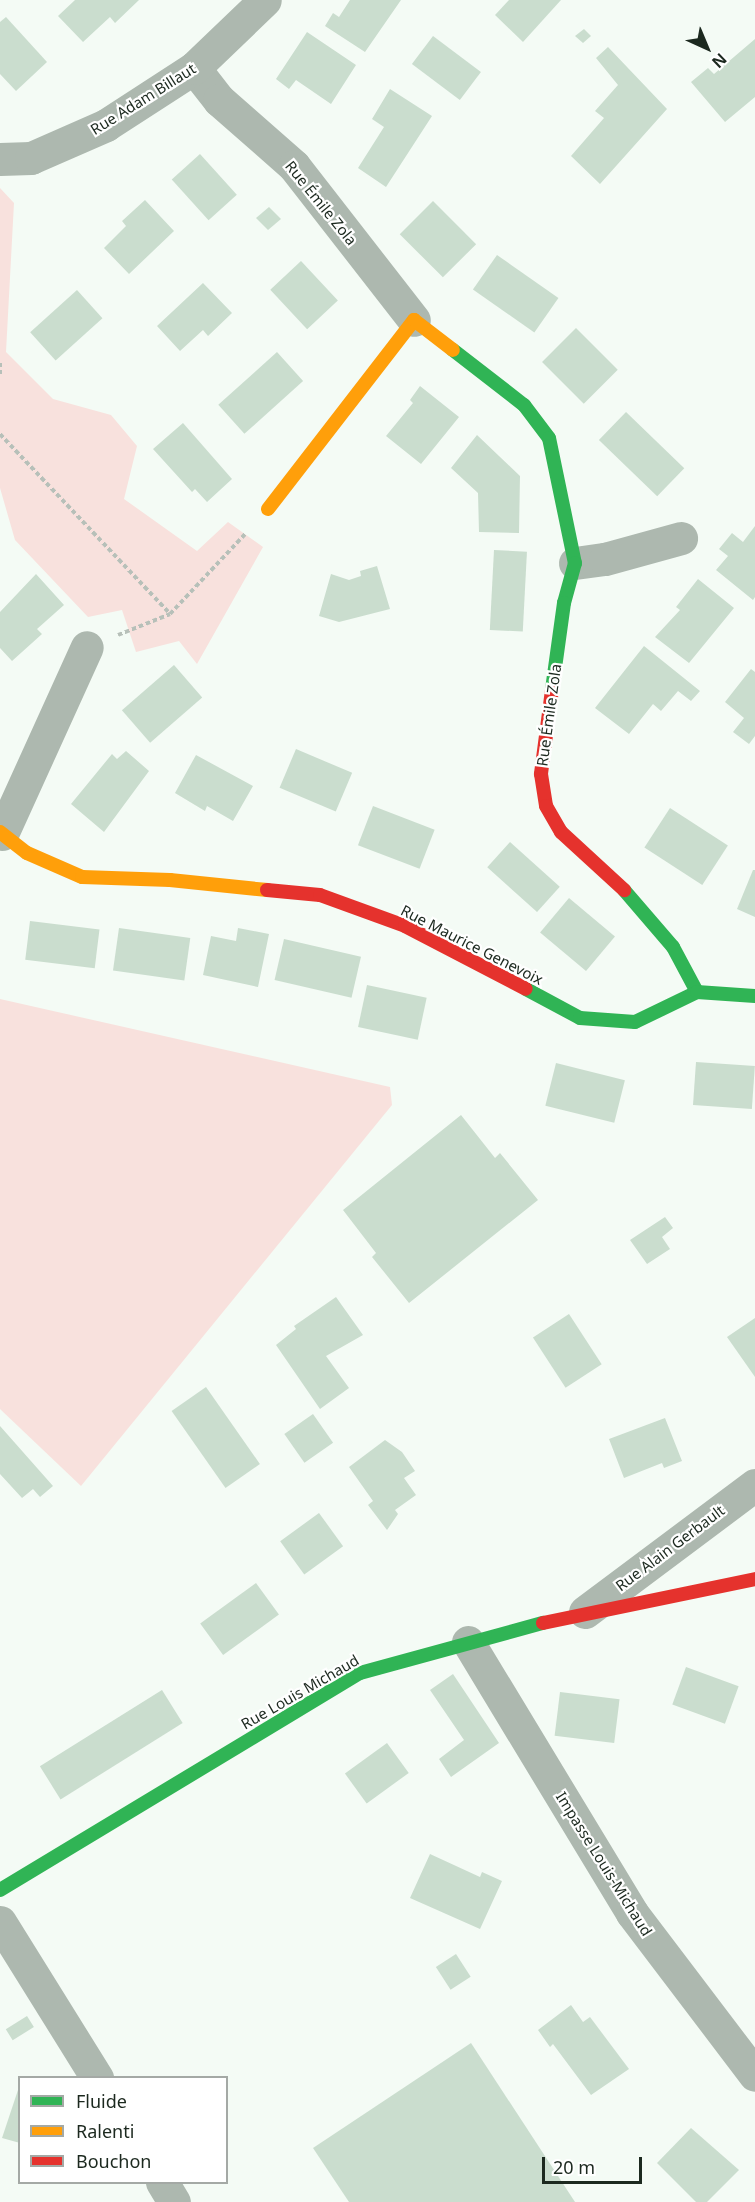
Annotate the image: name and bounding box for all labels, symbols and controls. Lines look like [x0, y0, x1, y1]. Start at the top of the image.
north arrow [677, 18, 737, 78]
text: N [707, 49, 732, 73]
street label: Rue Adam Billaut [87, 59, 199, 139]
street label: Rue Émile Zola [281, 157, 361, 249]
street label: Rue Émile Zola [533, 663, 565, 767]
street label: Rue Maurice Genevoix [398, 901, 546, 989]
street label: Rue Alain Gerbault [612, 1501, 728, 1595]
street label: Rue Louis Michaud [238, 1651, 362, 1733]
street label: Impasse Louis-Michaud [552, 1789, 656, 1939]
legend [18, 2076, 228, 2184]
text: Fluide [76, 2089, 127, 2113]
text: Ralenti [76, 2119, 134, 2143]
scale bar [545, 2145, 646, 2183]
text: Bouchon [76, 2149, 152, 2173]
text: 20 m [553, 2155, 595, 2179]

